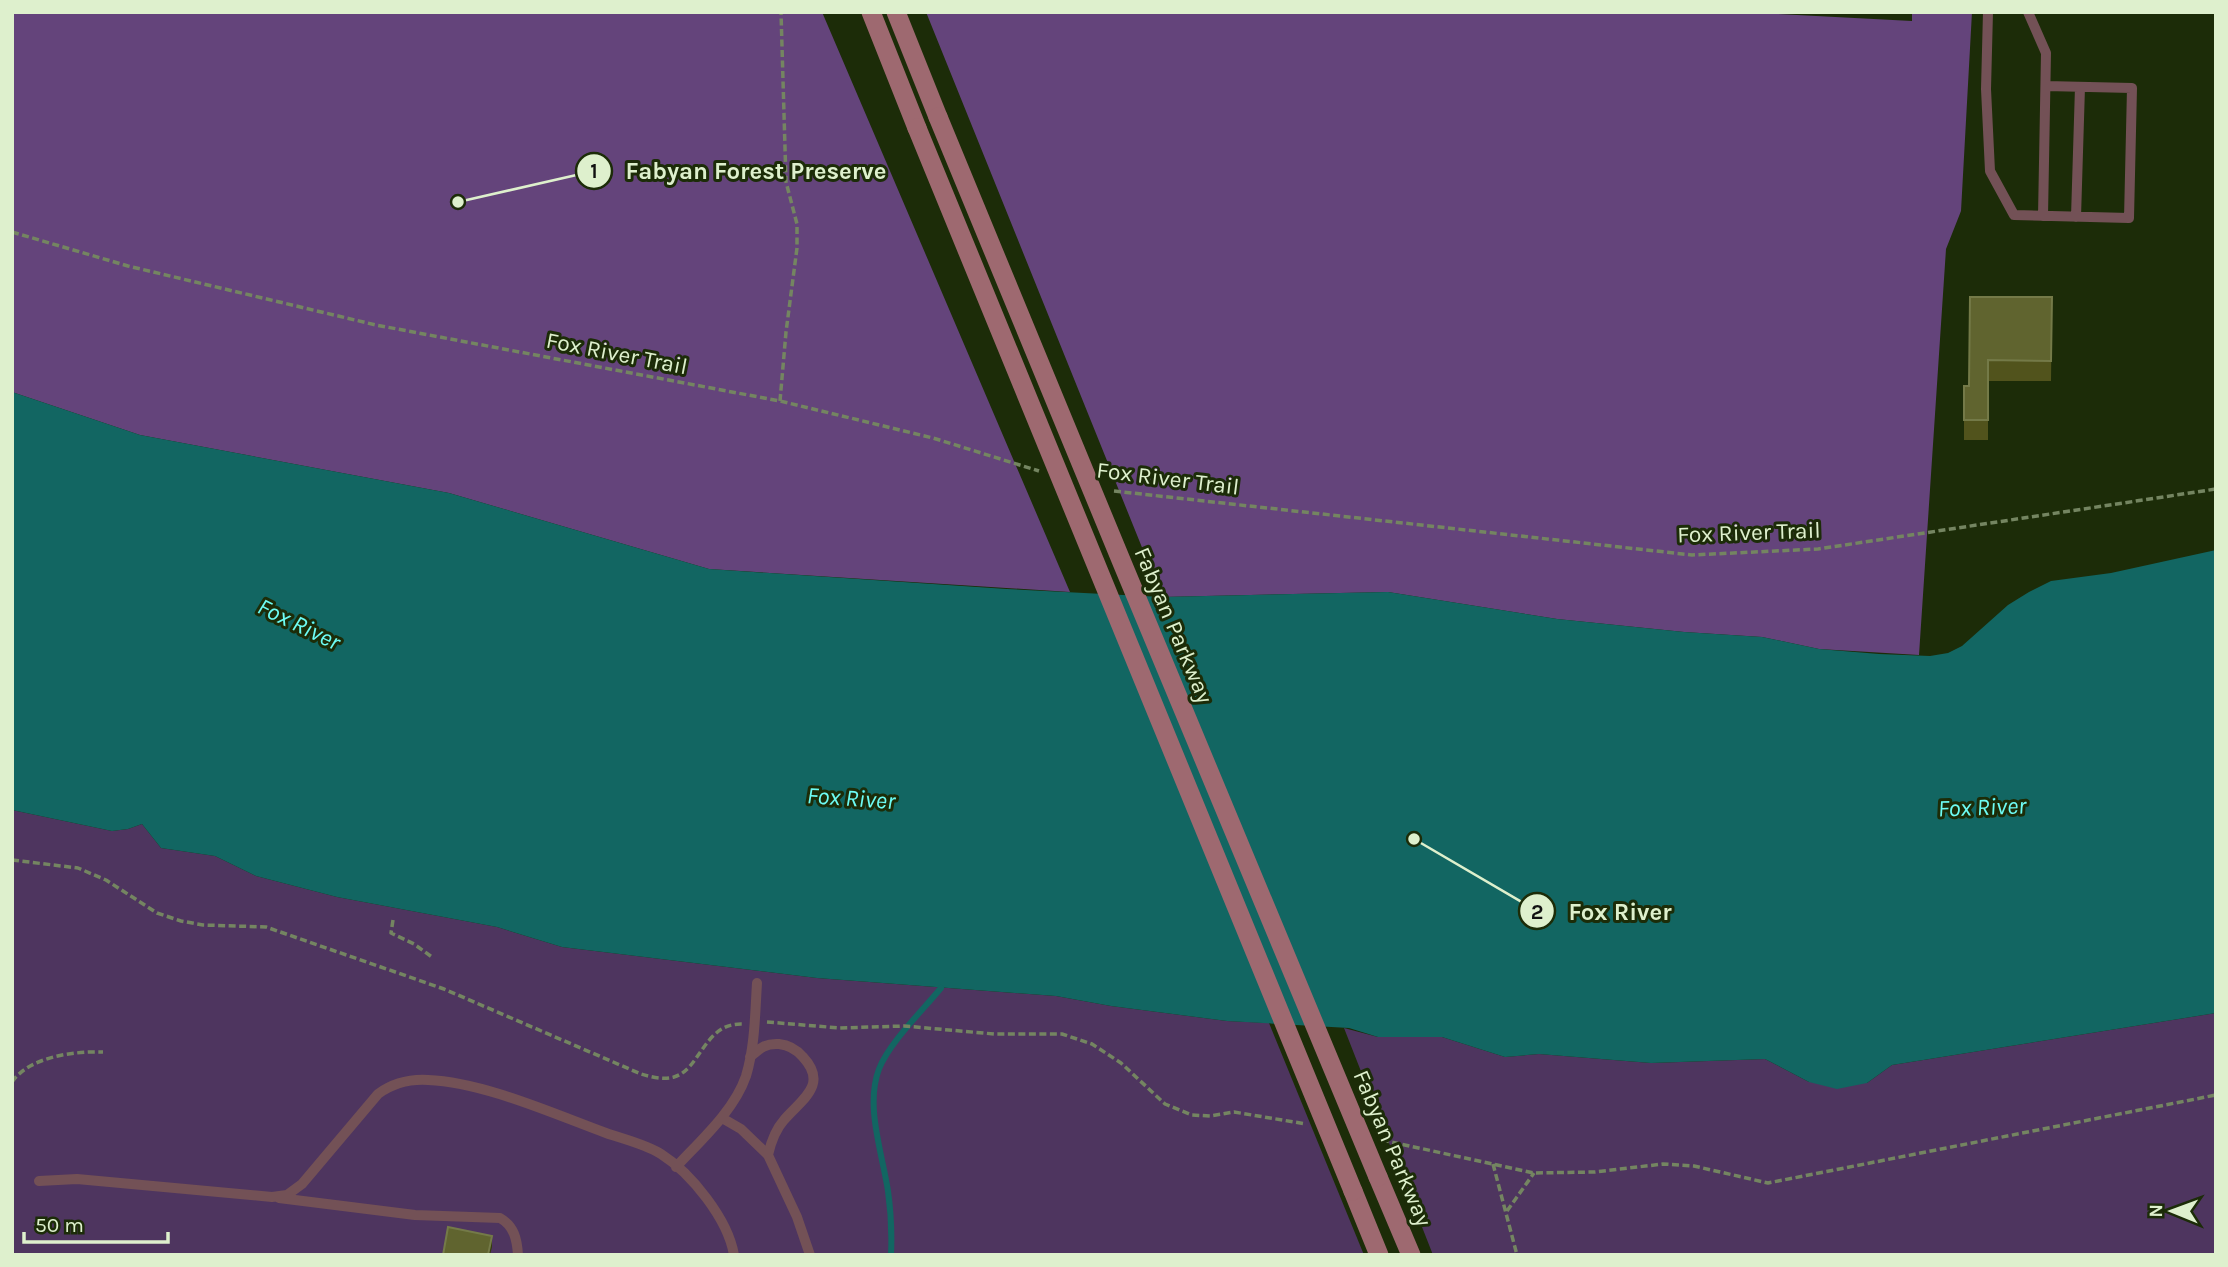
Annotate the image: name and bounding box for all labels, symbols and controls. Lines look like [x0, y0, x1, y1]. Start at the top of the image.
callout: Fabyan Forest Preserve [576, 148, 900, 193]
text: Fabyan Forest Preserve [626, 157, 886, 185]
text: 1 [590, 159, 598, 183]
street label: Fox River Trail [544, 327, 690, 380]
street label: Fox River Trail [1095, 456, 1241, 501]
street label: Fox River Trail [1677, 517, 1821, 548]
street label: Fabyan Parkway [1128, 543, 1219, 708]
water label: Fox River [253, 592, 346, 656]
water label: Fox River [806, 781, 897, 815]
water label: Fox River [1937, 791, 2028, 823]
callout: Fox River [1520, 889, 1686, 934]
text: Fox River [1568, 898, 1672, 926]
text: 2 [1531, 900, 1543, 924]
street label: Fabyan Parkway [1347, 1066, 1438, 1231]
north arrow [2137, 1176, 2207, 1246]
scale bar [24, 1200, 168, 1244]
text: N [2145, 1204, 2167, 1218]
text: 50 m [35, 1213, 84, 1237]

